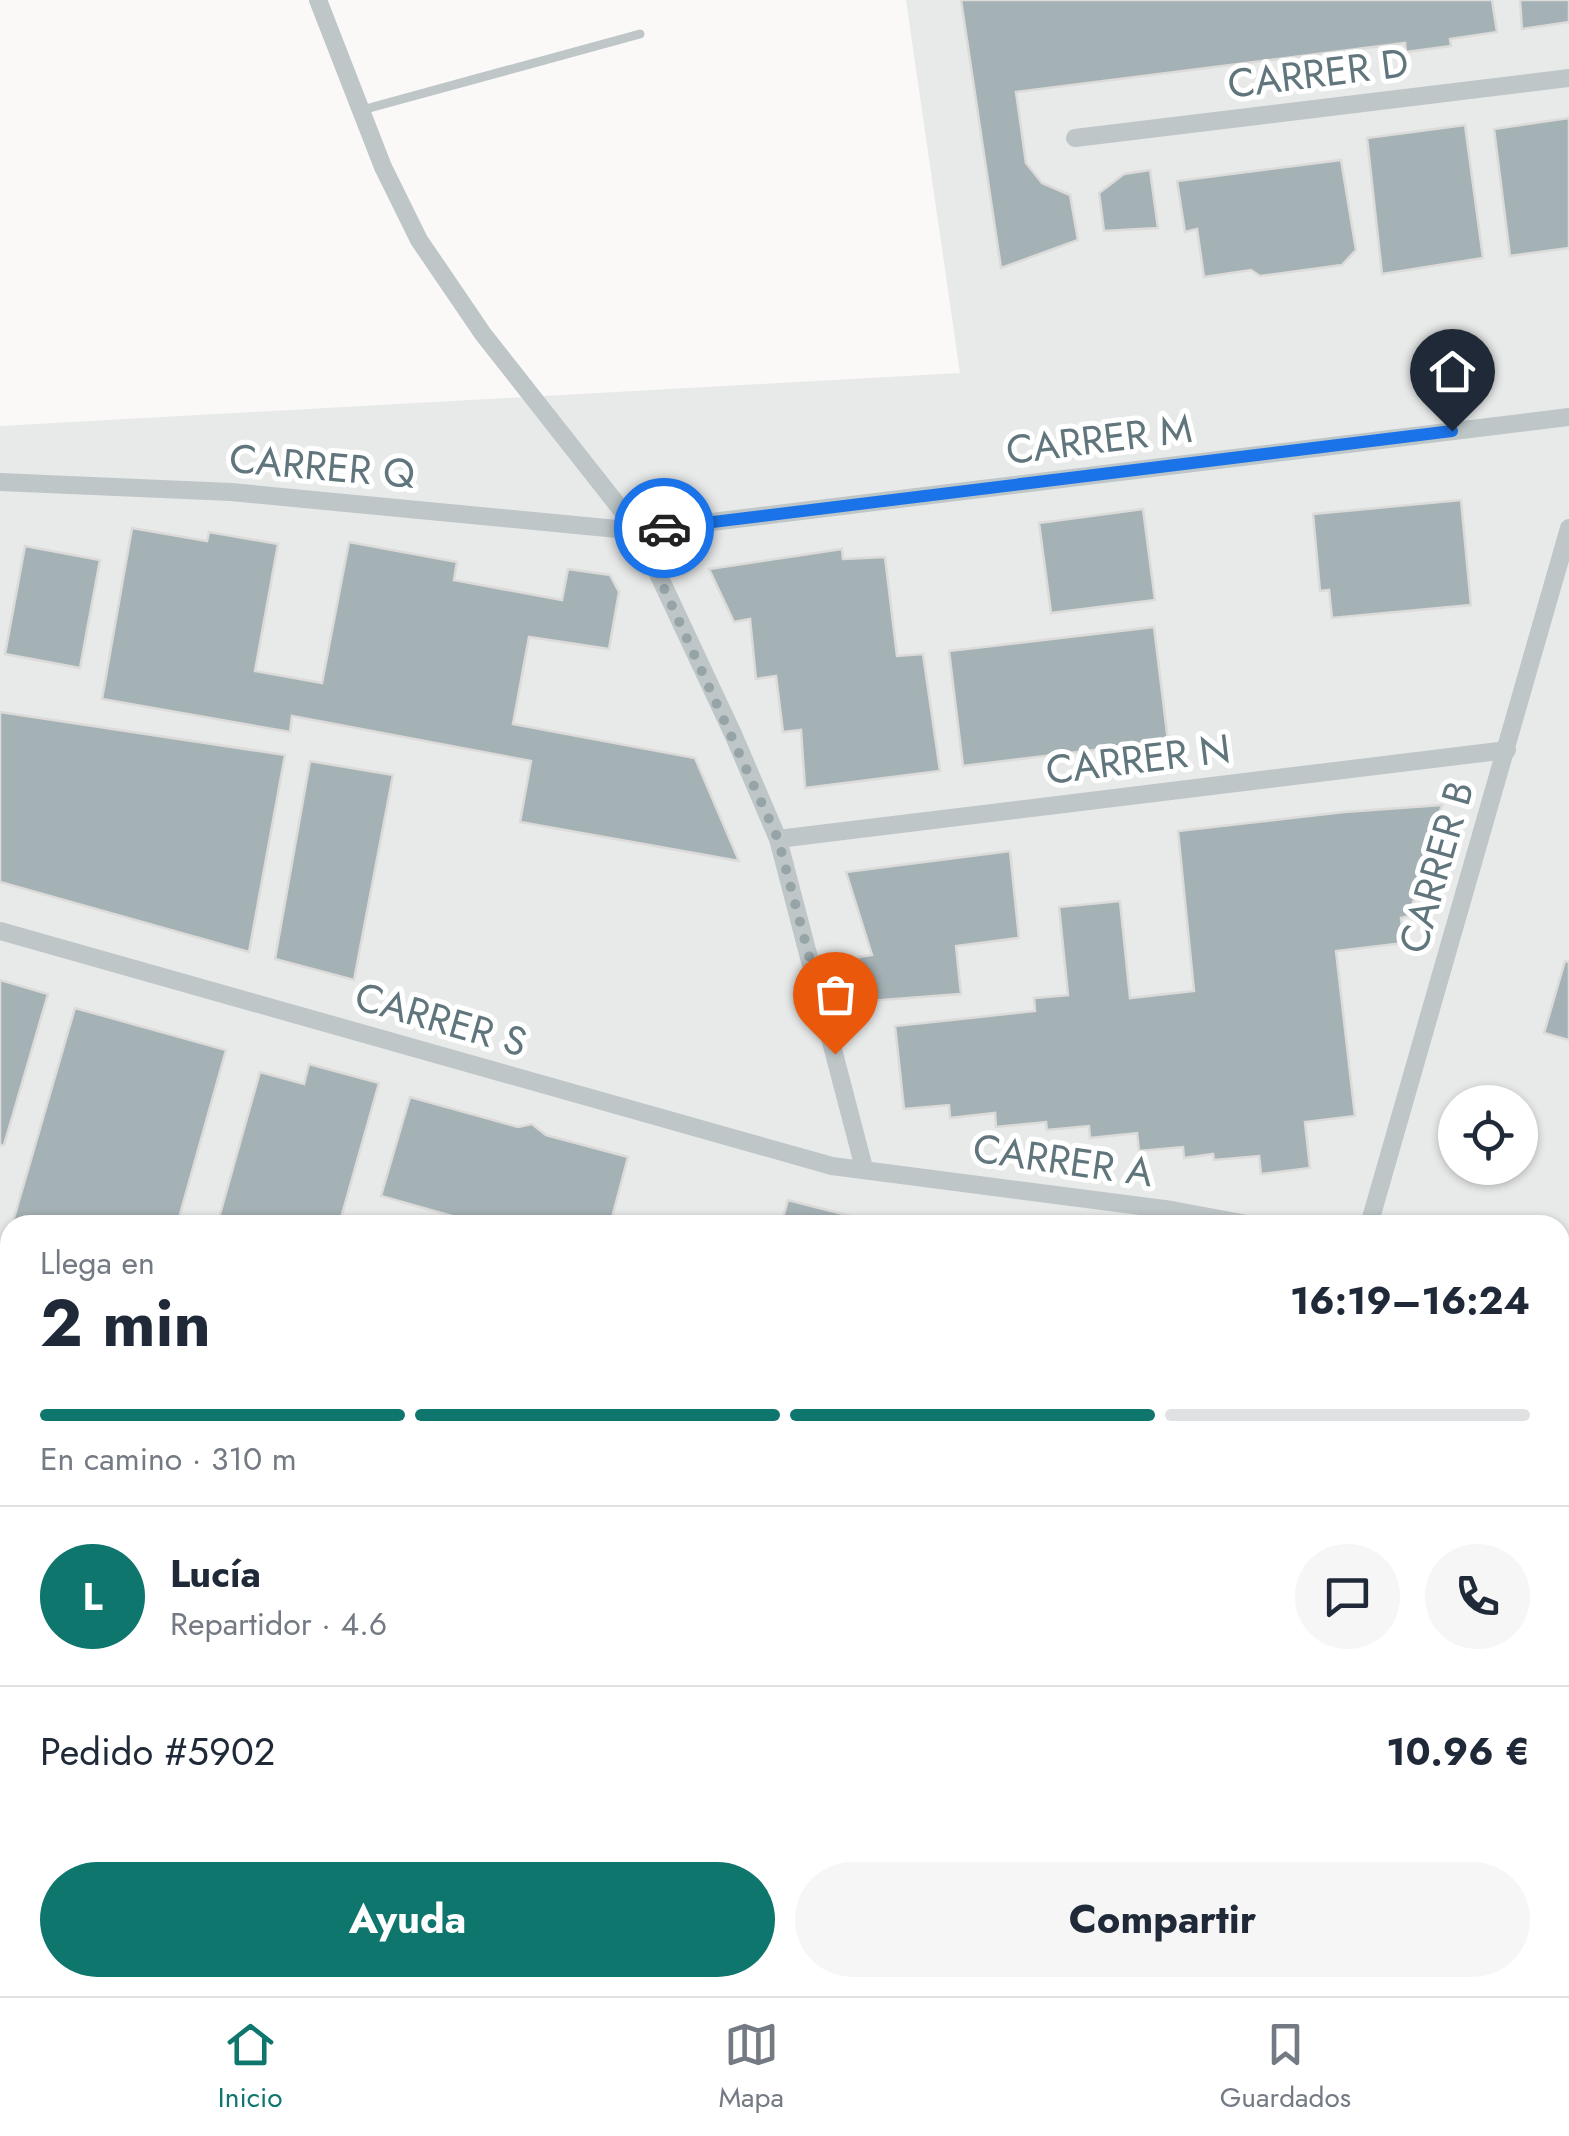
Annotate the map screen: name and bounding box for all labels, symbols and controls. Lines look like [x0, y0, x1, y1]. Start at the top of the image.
street label: CARRER D [1224, 33, 1412, 113]
pin [1410, 329, 1495, 432]
icon: home [1425, 344, 1480, 399]
street label: CARRER M [1003, 399, 1195, 479]
street label: CARRER Q [227, 429, 418, 503]
courier [614, 478, 714, 578]
icon: car [637, 501, 692, 556]
street label: CARRER N [1042, 719, 1234, 799]
street label: CARRER B [1384, 774, 1488, 960]
pin [793, 952, 878, 1055]
street label: CARRER S [348, 967, 534, 1071]
icon: bag [808, 967, 863, 1022]
map controls [1438, 1085, 1538, 1185]
button: locate [1438, 1085, 1538, 1185]
street label: CARRER A [969, 1119, 1157, 1201]
text: Llega en [40, 1240, 155, 1286]
text: 16:19–16:24 [1290, 1273, 1530, 1328]
text: 2 min [40, 1276, 211, 1370]
text: En camino · 310 m [40, 1436, 297, 1482]
button: chat [1295, 1544, 1400, 1649]
button: phone [1425, 1544, 1530, 1649]
text: Lucía [170, 1546, 261, 1601]
text: L [82, 1569, 103, 1624]
text: Repartidor · 4.6 [170, 1601, 387, 1647]
text: Pedido #5902 [40, 1724, 275, 1779]
text: 10.96 € [1386, 1724, 1530, 1779]
button: Ayuda [40, 1862, 775, 1977]
button: Compartir [795, 1862, 1530, 1977]
tab: Inicio [218, 2017, 283, 2118]
tab: Mapa [718, 2017, 784, 2118]
tab: Guardados [1220, 2017, 1351, 2118]

